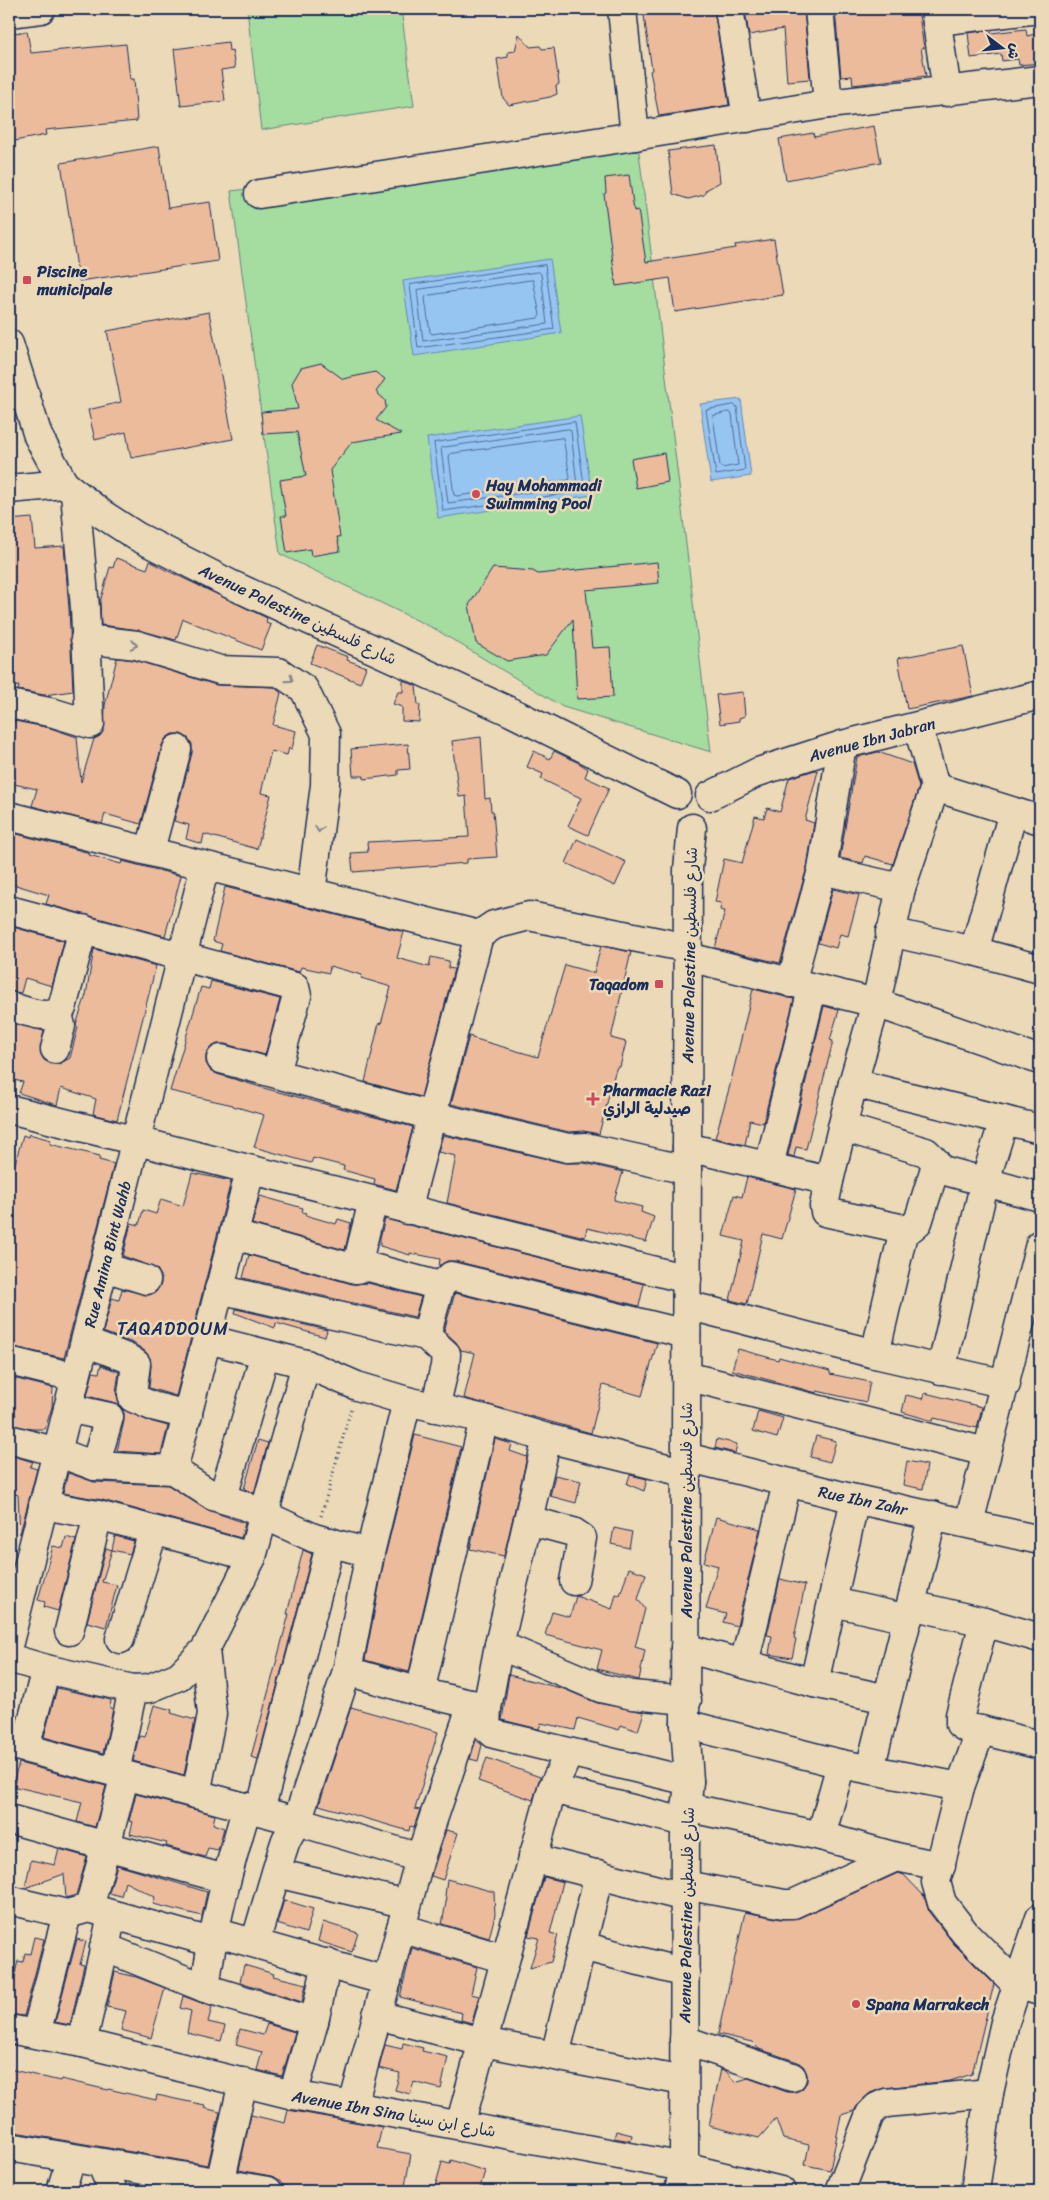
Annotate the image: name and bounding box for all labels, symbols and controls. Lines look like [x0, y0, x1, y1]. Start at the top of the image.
north arrow [976, 22, 1026, 72]
text: ش [1000, 41, 1028, 62]
place label: Piscine municipale [36, 257, 113, 304]
marker: Piscine municipale [21, 274, 33, 286]
place label: Hay Mohammadi Swimming Pool [485, 471, 603, 518]
marker: Hay Mohammadi Swimming Pool [470, 488, 482, 500]
street label: Avenue Palestine شارع فلسطين [193, 555, 402, 673]
one-way arrow [129, 640, 138, 650]
one-way arrow [284, 673, 294, 682]
street label: Avenue Ibn Jabran [805, 709, 939, 771]
one-way arrow [314, 825, 325, 833]
street label: Avenue Palestine شارع فلسطين [673, 847, 706, 1064]
place label: Taqadom [589, 970, 649, 999]
marker: Taqadom [653, 978, 665, 990]
place label: Pharmacie Razi صيدلية الرازي [603, 1076, 711, 1123]
marker: Pharmacie Razi صيدلية الرازي [587, 1093, 599, 1105]
street label: Rue Amina Bint Wahb [75, 1177, 140, 1331]
district label: TAQADDOUM [117, 1313, 229, 1345]
street label: Avenue Palestine شارع فلسطين [672, 1402, 701, 1619]
street label: Rue Ibn Zahr [816, 1477, 911, 1524]
street label: Avenue Palestine شارع فلسطين [670, 1807, 703, 2024]
place label: Spana Marrakech [865, 1990, 990, 2019]
marker: Spana Marrakech [850, 1998, 862, 2010]
street label: Avenue Ibn Sina شارع ابن سينا [289, 2081, 498, 2146]

